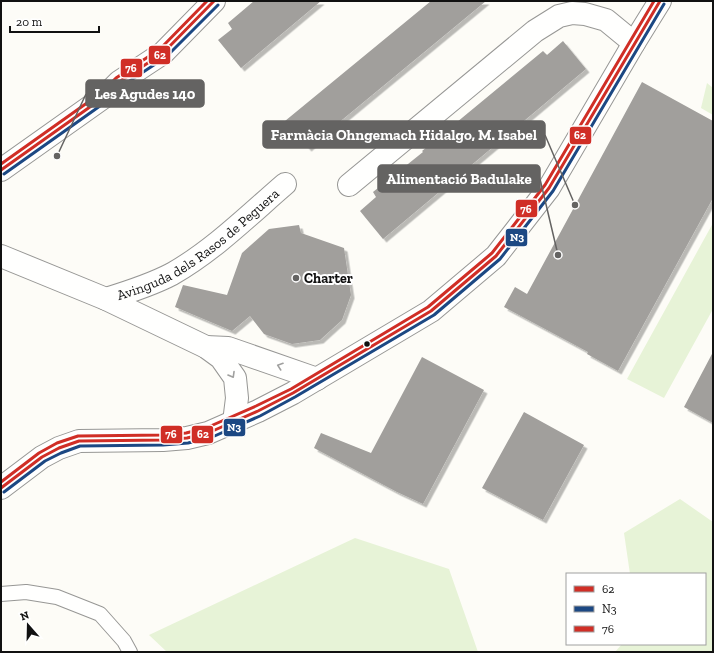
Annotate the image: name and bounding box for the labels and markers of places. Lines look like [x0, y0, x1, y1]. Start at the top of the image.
callout: Les Agudes 140 [86, 80, 204, 107]
callout: Farmàcia Ohngemach Hidalgo, M. Isabel [263, 121, 545, 148]
callout: Alimentació Badulake [378, 165, 540, 192]
place label: Charter [304, 270, 353, 287]
marker: Charter [291, 273, 301, 283]
unlabelled marker [362, 339, 372, 349]

